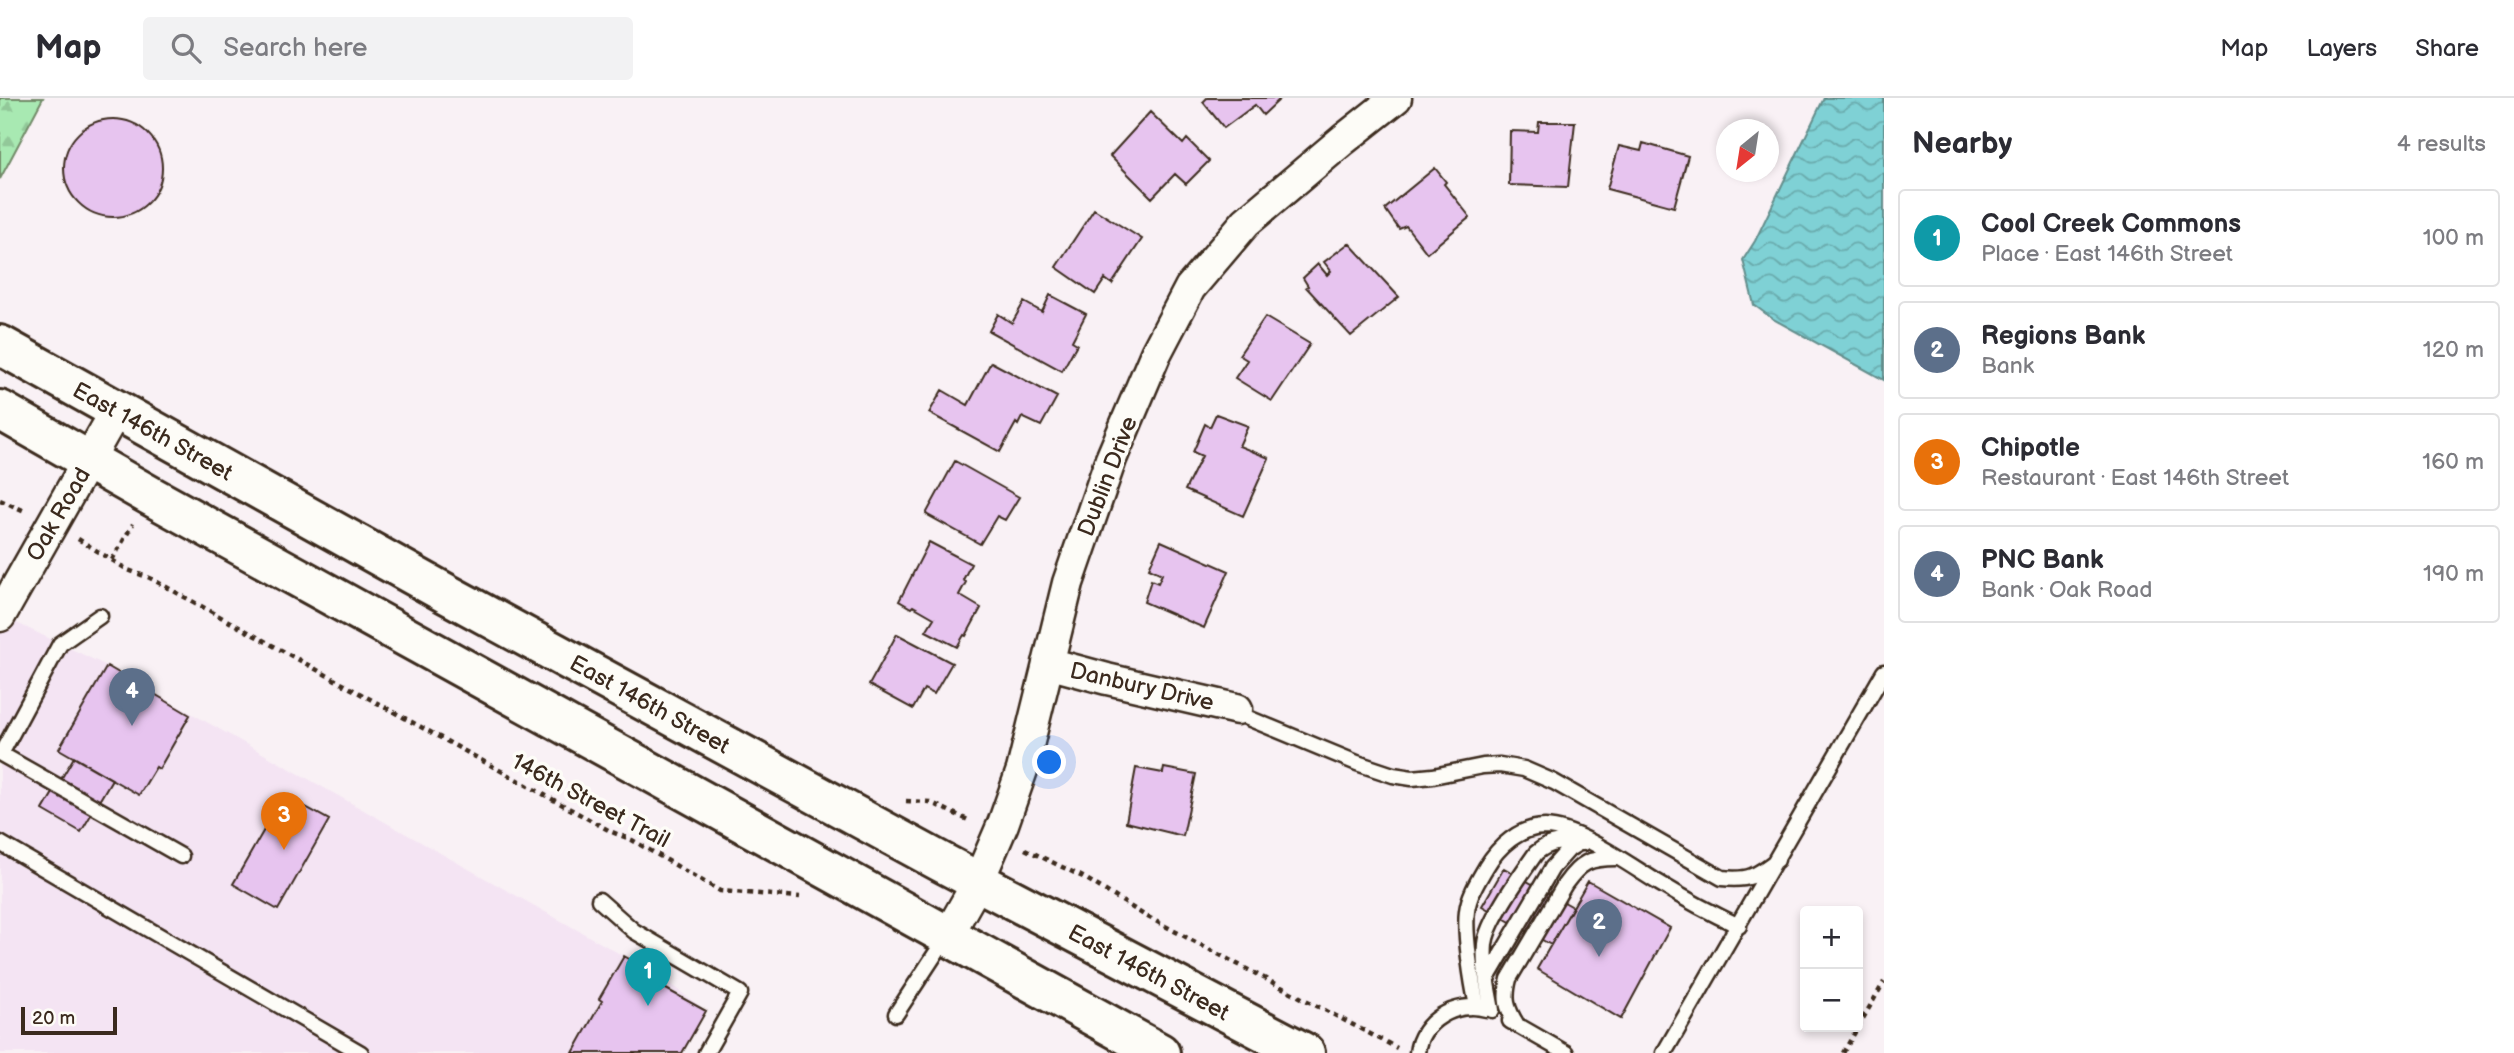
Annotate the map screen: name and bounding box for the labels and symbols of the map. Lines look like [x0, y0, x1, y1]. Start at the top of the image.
north arrow [1716, 119, 1779, 182]
street label: East 146th Street [68, 376, 237, 487]
street label: Dublin Drive [1072, 412, 1144, 540]
street label: Oak Road [21, 463, 97, 566]
street label: East 146th Street [565, 649, 734, 760]
street label: Danbury Drive [1067, 657, 1216, 717]
pin: 4 [109, 668, 155, 726]
your location [1032, 745, 1066, 779]
street label: 146th Street Trail [507, 747, 674, 854]
pin: 3 [261, 792, 307, 850]
pin: 2 [1576, 899, 1622, 957]
street label: East 146th Street [1063, 919, 1234, 1027]
pin: 1 [625, 948, 671, 1006]
scale bar [21, 1004, 117, 1036]

